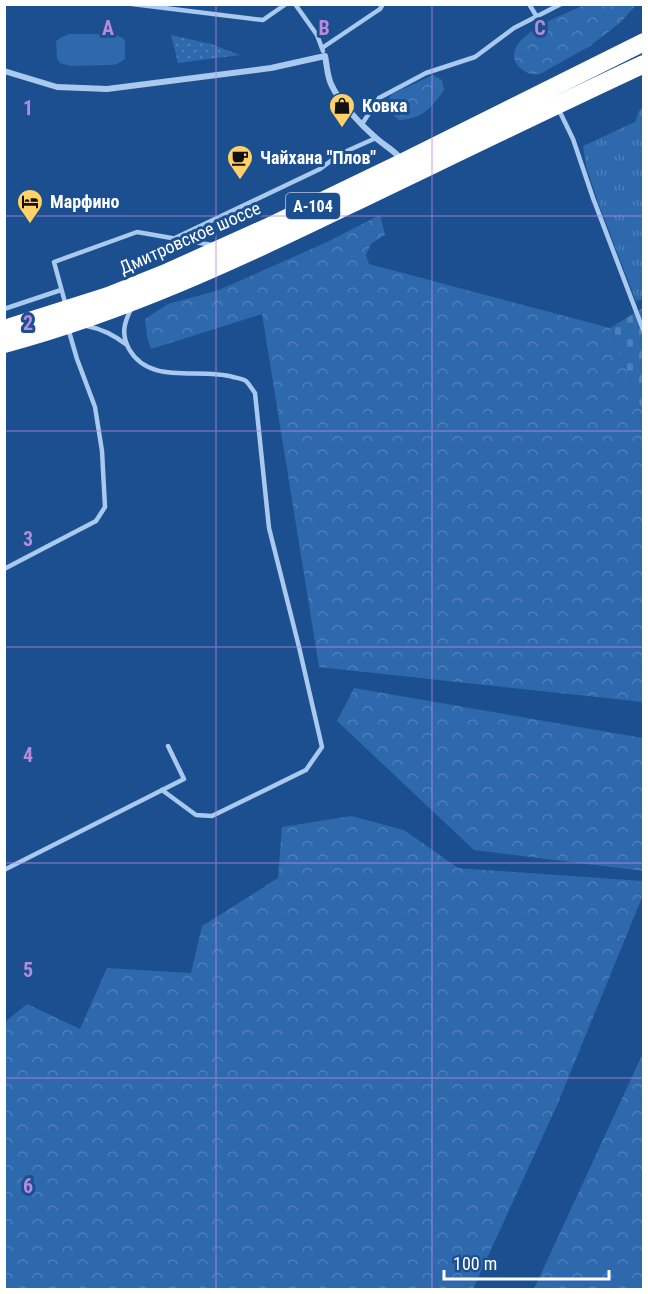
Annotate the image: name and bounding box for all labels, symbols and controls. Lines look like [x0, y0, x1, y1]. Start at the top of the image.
text: A [102, 16, 114, 40]
text: B [318, 16, 330, 40]
text: C [534, 16, 546, 40]
shop icon: Ковка [327, 91, 357, 129]
place label: Ковка [362, 95, 407, 116]
text: 1 [23, 96, 33, 120]
cafe icon: Чайхана "Плов" [225, 143, 255, 181]
place label: Чайхана "Плов" [260, 147, 376, 168]
hotel icon: Марфино [15, 187, 45, 225]
place label: Марфино [50, 191, 119, 212]
road number: А-104 [286, 193, 340, 219]
street label: Дмитровское шоссе [116, 197, 264, 278]
text: 2 [23, 311, 33, 335]
text: 3 [23, 527, 33, 551]
text: 4 [23, 743, 33, 767]
text: 5 [23, 958, 33, 982]
text: 6 [23, 1174, 33, 1198]
scale bar [444, 1243, 609, 1281]
text: 100 m [453, 1253, 497, 1274]

